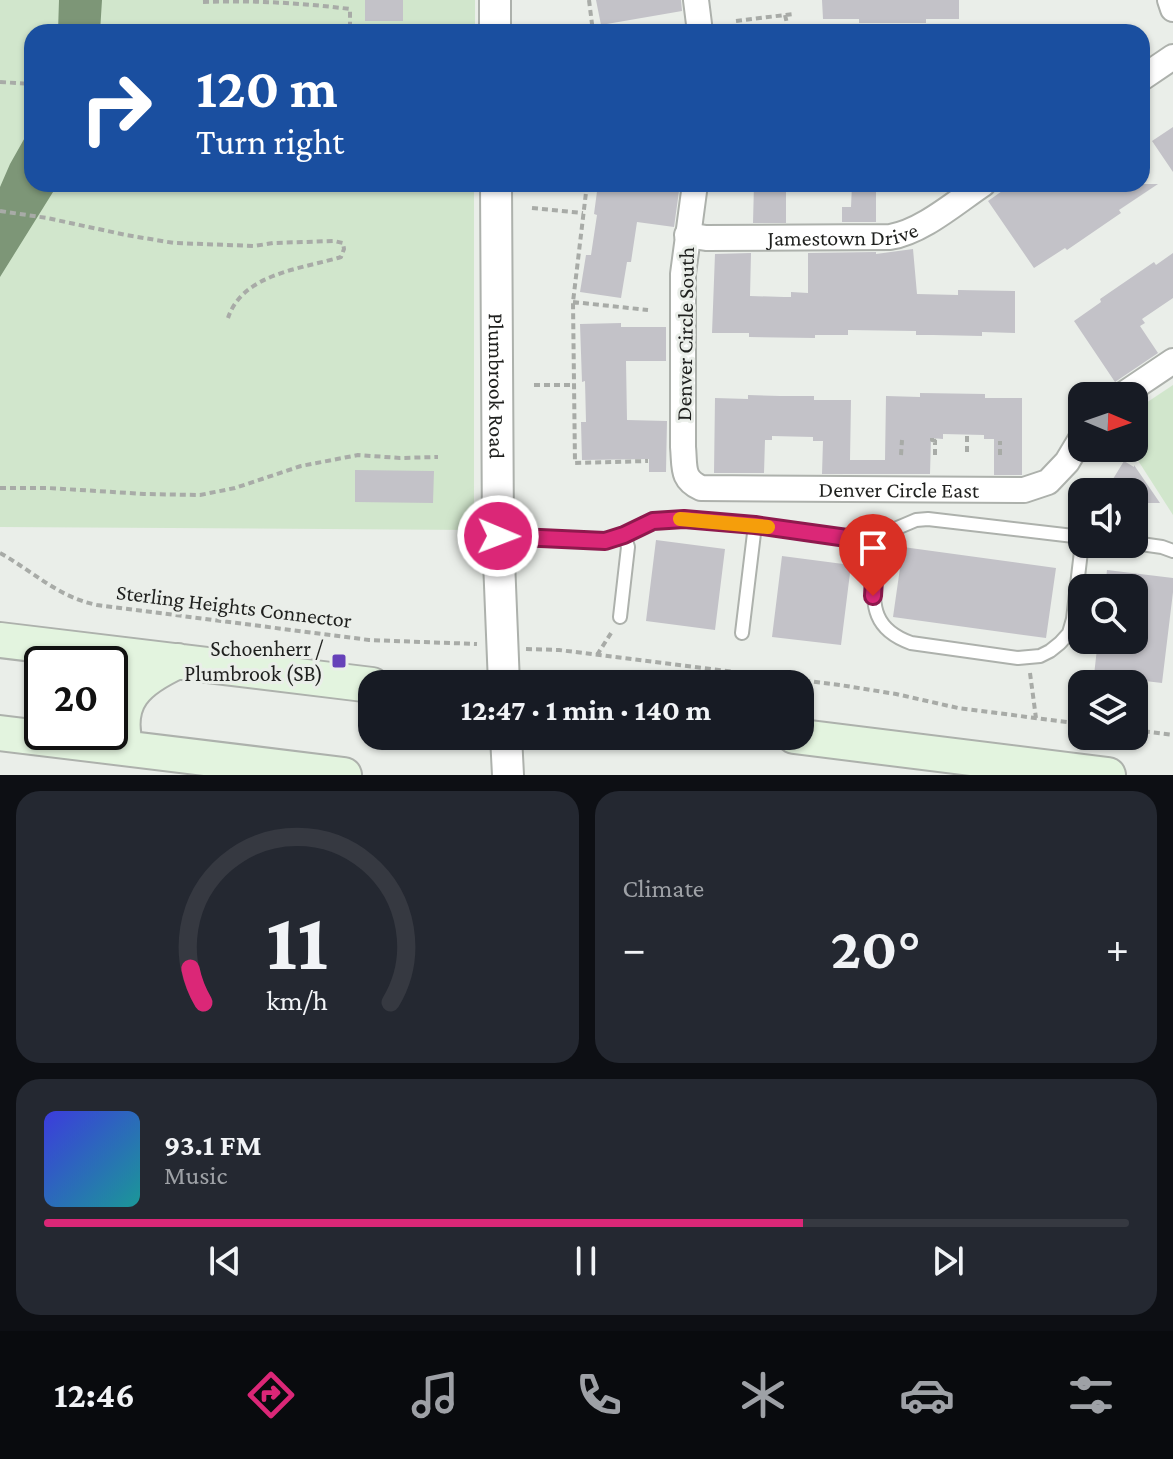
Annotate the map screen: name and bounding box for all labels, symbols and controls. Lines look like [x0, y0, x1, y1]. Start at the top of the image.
icon: right [64, 56, 168, 160]
text: 120 m [196, 57, 338, 119]
text: Turn right [196, 122, 344, 162]
street label: Jamestown Drive [765, 217, 922, 250]
street label: Denver Circle South [671, 246, 699, 421]
street label: Plumbrook Road [484, 313, 510, 459]
north arrow [1068, 382, 1148, 462]
map controls [1068, 382, 1148, 750]
street label: Denver Circle East [819, 476, 980, 502]
button: sound [1068, 478, 1148, 558]
position arrow [456, 494, 540, 578]
pin [839, 514, 907, 596]
icon: arrive [851, 526, 895, 570]
button: search [1068, 574, 1148, 654]
street label: Sterling Heights Connector [115, 579, 353, 633]
place label: Schoenherr / Plumbrook (SB) [184, 636, 324, 687]
speed limit sign: 20 [24, 646, 128, 750]
marker: Schoenherr / Plumbrook (SB) [330, 652, 348, 670]
button: layers [1068, 670, 1148, 750]
text: 12:47 · 1 min · 140 m [461, 693, 711, 726]
text: Climate [623, 874, 704, 903]
text: 11 [266, 894, 328, 987]
text: 20° [831, 914, 921, 981]
text: − [623, 924, 646, 972]
text: + [1106, 924, 1129, 972]
text: km/h [266, 984, 328, 1016]
text: 93.1 FM [164, 1128, 262, 1161]
text: Music [164, 1161, 227, 1190]
icon: previous [203, 1239, 247, 1283]
icon: pause [564, 1239, 608, 1283]
icon: next [926, 1239, 970, 1283]
icon: directions [243, 1367, 299, 1423]
icon: music [407, 1367, 463, 1423]
icon: phone [571, 1367, 627, 1423]
icon: climate [735, 1367, 791, 1423]
icon: car [899, 1367, 955, 1423]
icon: filters [1063, 1367, 1119, 1423]
text: 12:46 [54, 1375, 135, 1415]

